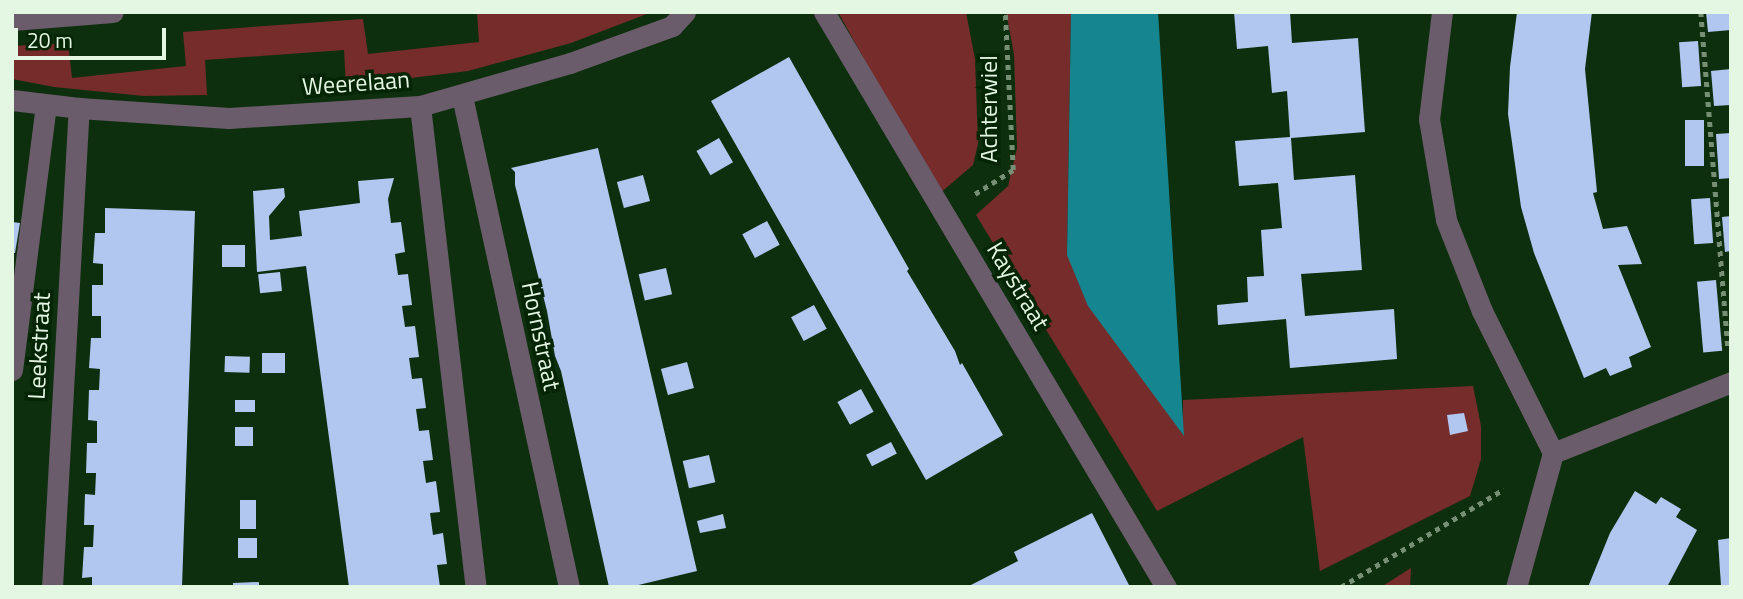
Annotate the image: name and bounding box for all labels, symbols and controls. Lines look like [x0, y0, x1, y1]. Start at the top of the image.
scale bar [18, 14, 170, 58]
text: 20 m [27, 24, 73, 56]
street label: Achterwiel [975, 55, 1003, 163]
street label: Weerelaan [301, 65, 411, 101]
street label: Kaystraat [981, 237, 1055, 335]
street label: Hornstraat [515, 279, 567, 393]
street label: Leekstraat [22, 292, 56, 400]

